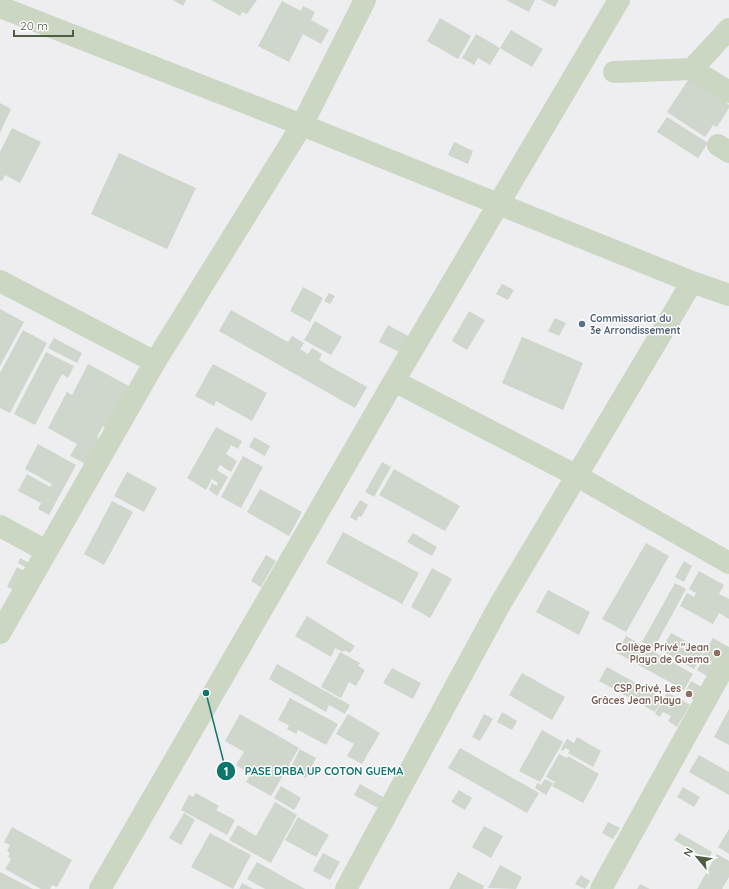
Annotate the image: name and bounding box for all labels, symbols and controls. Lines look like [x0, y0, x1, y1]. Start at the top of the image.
scale bar [14, 12, 73, 38]
text: 20 m [20, 18, 48, 33]
place label: Commissariat du 3e Arrondissement [590, 312, 680, 337]
marker: Commissariat du 3e Arrondissement [577, 319, 587, 329]
place label: Collège Privé ''Jean Playa de Guema [616, 641, 709, 666]
marker: Collège Privé ''Jean Playa de Guema [712, 648, 722, 658]
place label: CSP Privé, Les Grâces Jean Playa [591, 682, 681, 707]
marker: CSP Privé, Les Grâces Jean Playa [684, 689, 694, 699]
callout: PASE DRBA UP COTON GUEMA [216, 760, 411, 783]
text: 1 [224, 764, 228, 779]
text: PASE DRBA UP COTON GUEMA [245, 764, 403, 778]
north arrow [677, 837, 717, 877]
text: N [680, 845, 696, 859]

